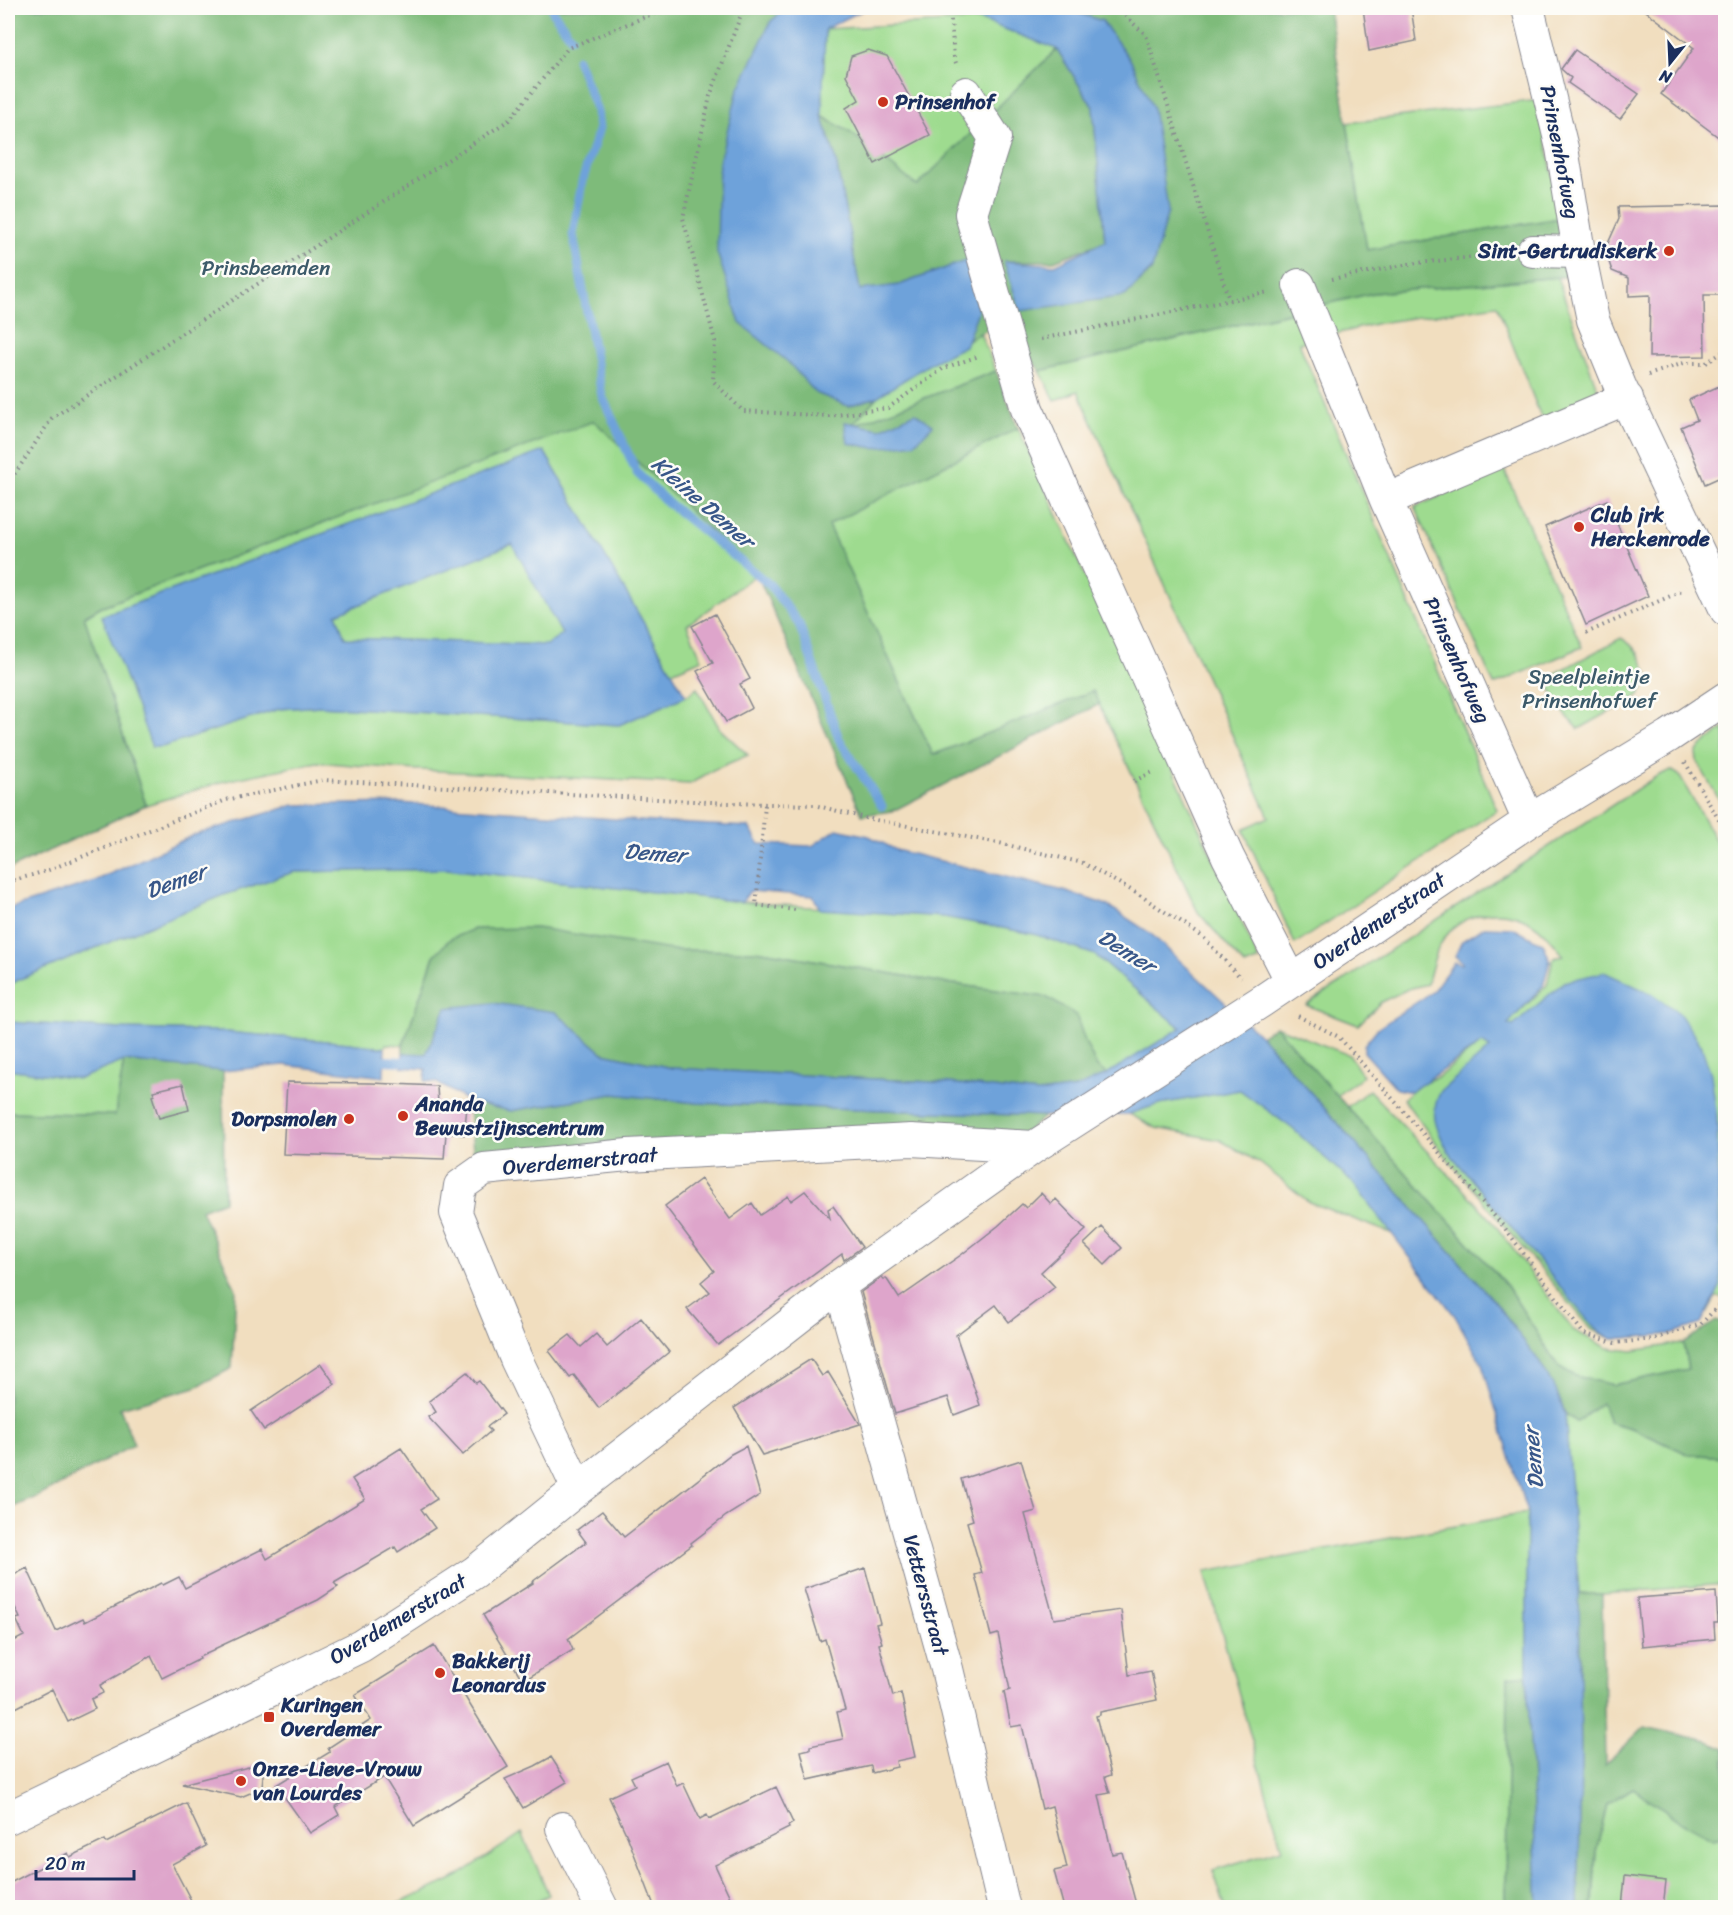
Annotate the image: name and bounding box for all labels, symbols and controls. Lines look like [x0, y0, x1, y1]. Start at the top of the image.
north arrow [1640, 33, 1700, 93]
text: N [1655, 61, 1676, 93]
street label: Prinsenhofweg [1528, 82, 1592, 223]
place label: Prinsenhof [895, 83, 998, 121]
marker: Prinsenhof [876, 95, 890, 109]
place label: Sint-Gertrudiskerk [1477, 232, 1658, 270]
marker: Sint-Gertrudiskerk [1662, 244, 1676, 258]
park label: Prinsbeemden [202, 249, 330, 287]
water label: Kleine Demer [642, 446, 767, 561]
place label: Club jrk Herckenrode [1590, 496, 1710, 558]
marker: Club jrk Herckenrode [1572, 520, 1586, 534]
street label: Prinsenhofweg [1412, 590, 1502, 730]
park label: Speelpleintje Prinsenhofwef [1522, 658, 1659, 720]
water label: Demer [623, 831, 691, 875]
water label: Demer [140, 851, 215, 910]
street label: Overdemerstraat [1304, 861, 1455, 980]
water label: Demer [1091, 918, 1167, 986]
place label: Ananda Bewustzijnscentrum [414, 1085, 604, 1147]
place label: Dorpsmolen [231, 1100, 338, 1138]
marker: Ananda Bewustzijnscentrum [396, 1109, 410, 1123]
marker: Dorpsmolen [342, 1112, 356, 1126]
street label: Overdemerstraat [501, 1135, 661, 1187]
water label: Demer [1511, 1422, 1555, 1490]
street label: Vettersstraat [892, 1530, 961, 1661]
street label: Overdemerstraat [322, 1562, 476, 1675]
place label: Bakkerij Leonardus [452, 1642, 547, 1704]
marker: Bakkerij Leonardus [433, 1666, 447, 1680]
place label: Kuringen Overdemer [280, 1686, 383, 1748]
marker: Kuringen Overdemer [262, 1710, 276, 1724]
place label: Onze-Lieve-Vrouw van Lourdes [253, 1750, 422, 1812]
marker: Onze-Lieve-Vrouw van Lourdes [234, 1774, 248, 1788]
scale bar [36, 1843, 134, 1881]
text: 20 m [45, 1848, 85, 1880]

